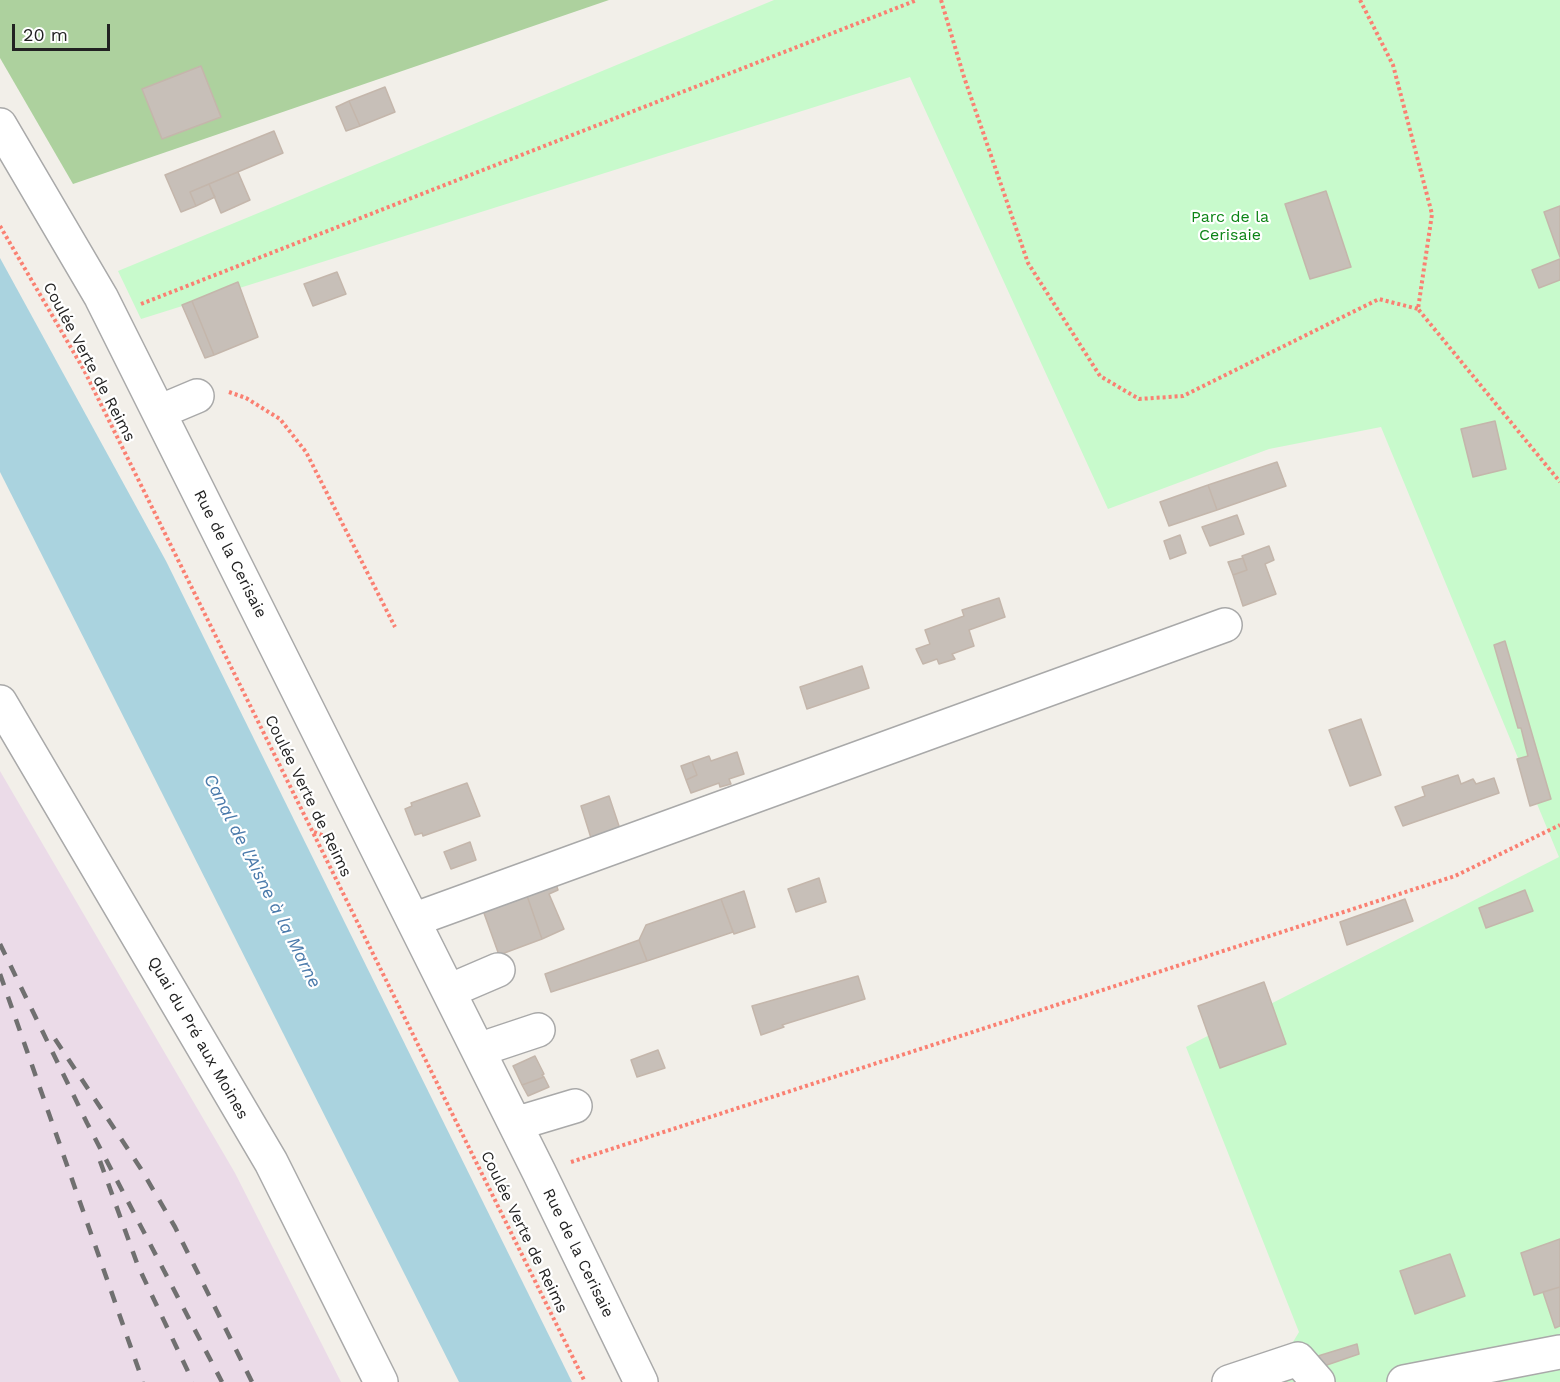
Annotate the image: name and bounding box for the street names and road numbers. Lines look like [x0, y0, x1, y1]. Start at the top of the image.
street label: Coulée Verte de Reims [39, 279, 139, 445]
street label: Rue de la Cerisaie [189, 487, 271, 621]
street label: Coulée Verte de Reims [260, 712, 356, 880]
street label: Quai du Pré aux Moines [144, 953, 252, 1123]
street label: Coulée Verte de Reims [476, 1148, 572, 1316]
street label: Rue de la Cerisaie [538, 1185, 618, 1321]

